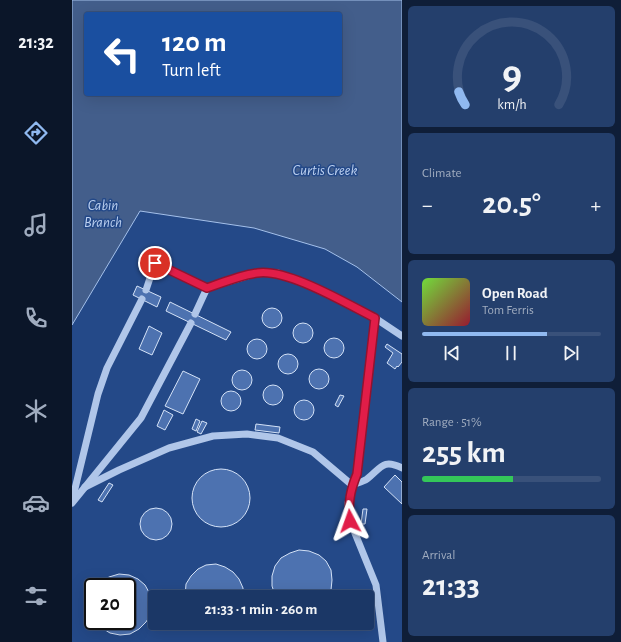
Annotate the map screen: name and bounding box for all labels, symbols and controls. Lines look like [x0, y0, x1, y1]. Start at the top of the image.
icon: left [96, 28, 148, 80]
text: 120 m [162, 29, 227, 57]
text: 21:32 [18, 34, 54, 52]
text: 9 [501, 54, 522, 95]
text: Turn left [162, 62, 221, 80]
text: km/h [497, 97, 526, 111]
icon: directions [22, 119, 50, 147]
water label: Curtis Creek [293, 163, 357, 178]
text: Climate [422, 167, 461, 180]
text: 20.5° [482, 189, 541, 219]
text: − [422, 194, 433, 216]
text: + [590, 194, 601, 216]
water label: Cabin Branch [84, 198, 122, 230]
icon: music [22, 211, 50, 239]
pin [138, 246, 172, 280]
icon: arrive [144, 252, 166, 274]
text: Open Road [482, 286, 548, 301]
icon: phone [22, 304, 50, 332]
text: Tom Ferris [482, 304, 534, 317]
icon: previous [441, 342, 463, 364]
icon: pause [500, 342, 522, 364]
icon: next [560, 342, 582, 364]
icon: climate [22, 397, 50, 425]
text: Range · 51% [422, 416, 482, 429]
text: 255 km [422, 438, 506, 468]
icon: car [22, 489, 50, 517]
position arrow [329, 500, 371, 542]
text: Arrival [422, 549, 455, 562]
text: 21:33 [422, 571, 480, 601]
speed limit sign: 20 [84, 578, 136, 630]
icon: filters [22, 582, 50, 610]
text: 21:33 · 1 min · 260 m [205, 602, 317, 617]

